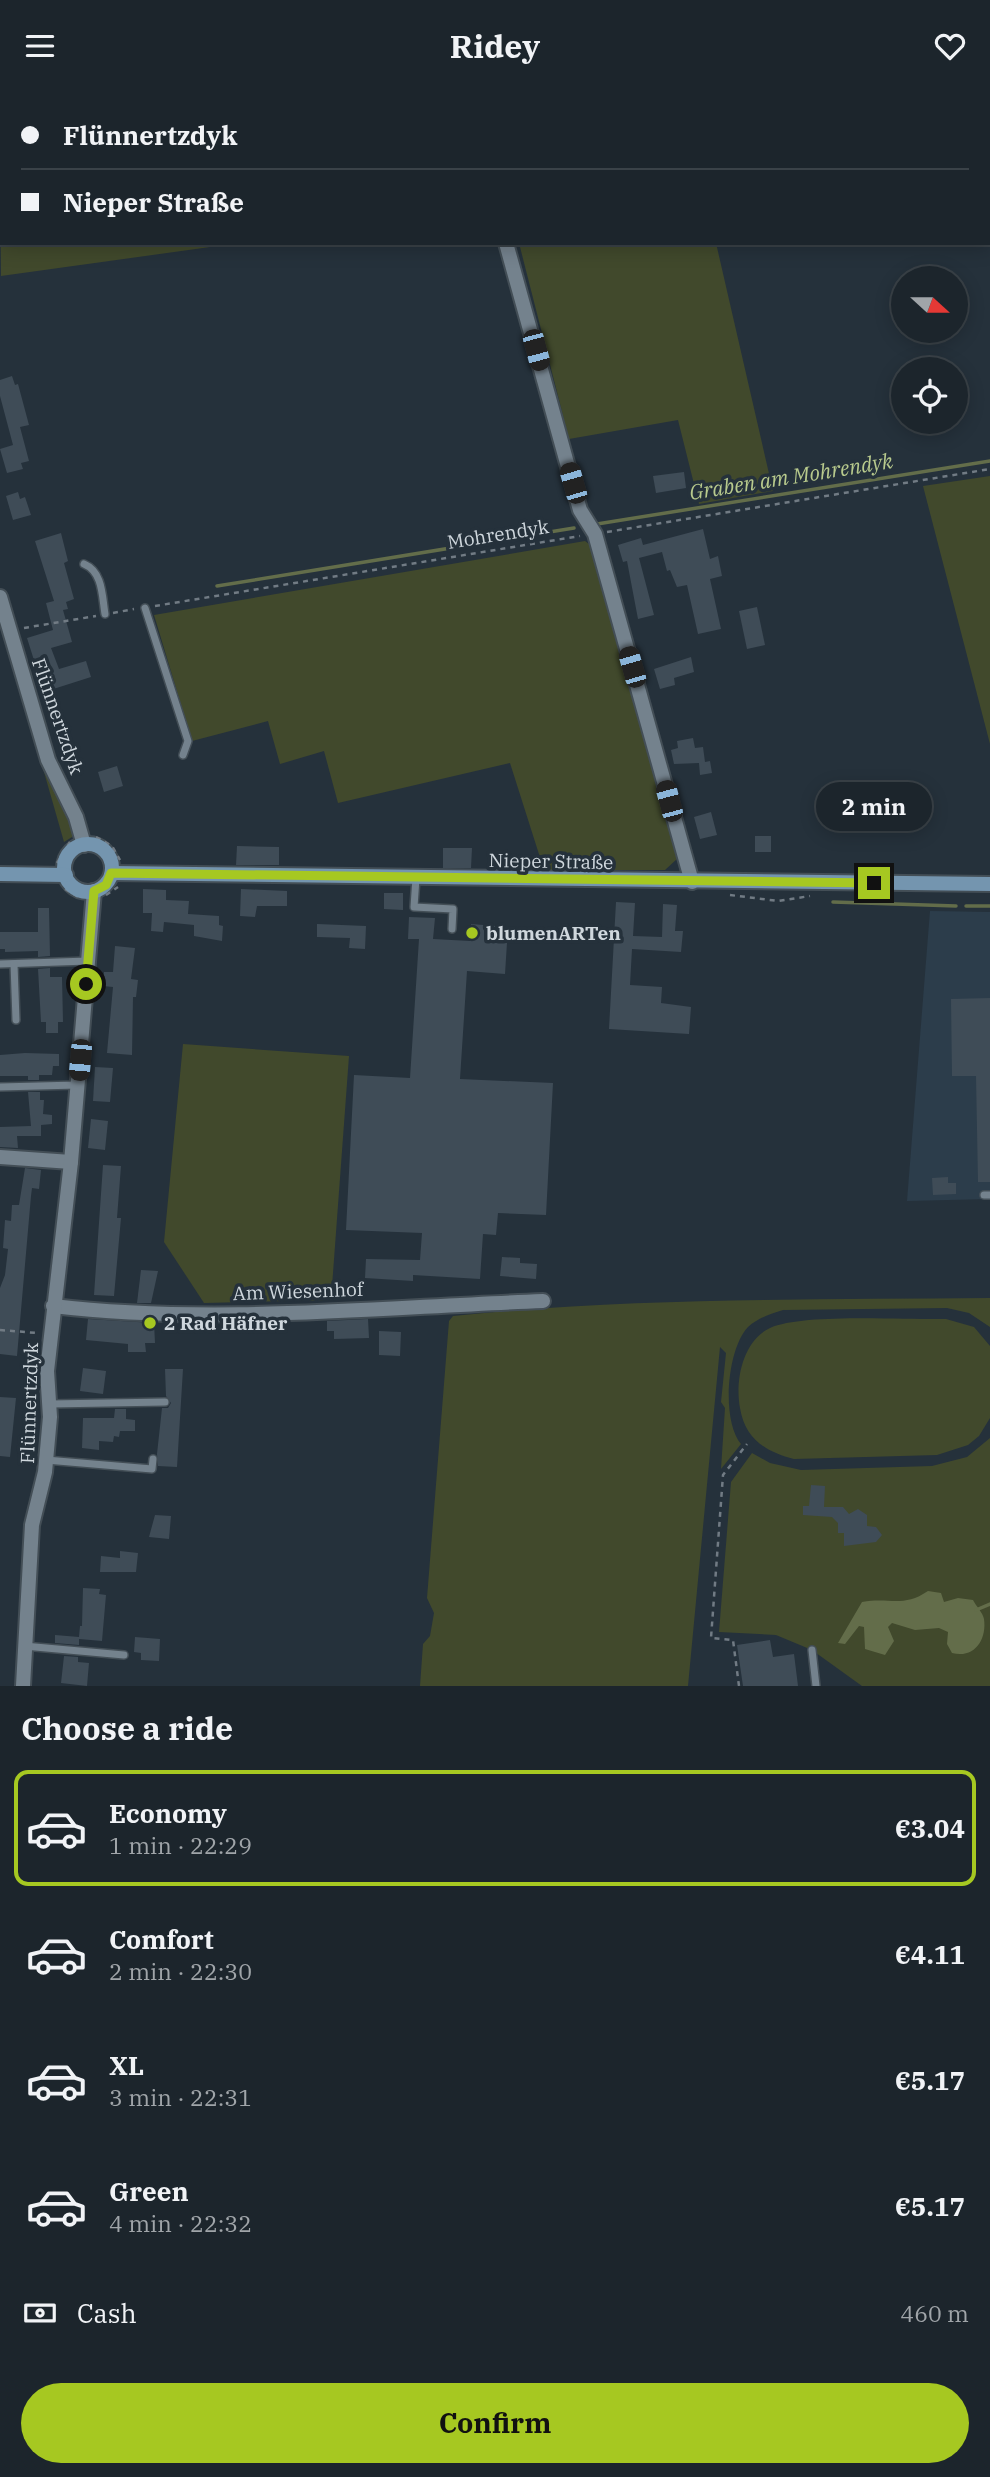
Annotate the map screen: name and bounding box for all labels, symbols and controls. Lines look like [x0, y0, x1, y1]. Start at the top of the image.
text: Ridey [450, 25, 540, 67]
icon: menu [21, 27, 59, 65]
icon: heart [931, 27, 969, 65]
text: Flünnertzdyk [63, 118, 237, 152]
text: Nieper Straße [63, 185, 244, 219]
north arrow [891, 266, 968, 343]
map controls [891, 266, 968, 434]
car [521, 327, 552, 373]
button: locate [891, 357, 968, 434]
water label: Graben am Mohrendyk [687, 446, 895, 506]
car [558, 460, 589, 506]
street label: Mohrendyk [445, 514, 551, 554]
car [617, 644, 648, 690]
street label: Flünnertzdyk [27, 655, 89, 777]
car [654, 778, 685, 824]
callout: 2 min [816, 781, 932, 831]
text: 2 min [842, 791, 906, 821]
street label: Nieper Straße [488, 848, 614, 874]
route end [858, 867, 890, 899]
place label: blumenARTen [486, 921, 621, 945]
marker: blumenARTen [464, 925, 480, 941]
route start [70, 968, 102, 1000]
car [68, 1038, 93, 1082]
street label: Am Wiesenhof [232, 1277, 365, 1305]
place label: 2 Rad Häfner [164, 1311, 288, 1335]
marker: 2 Rad Häfner [142, 1315, 158, 1331]
street label: Flünnertzdyk [15, 1342, 43, 1464]
text: Choose a ride [21, 1707, 233, 1749]
text: Economy [109, 1796, 227, 1830]
icon: car [25, 1797, 88, 1860]
text: €3.04 [895, 1811, 965, 1845]
text: 1 min · 22:29 [109, 1830, 252, 1860]
text: Comfort [109, 1922, 214, 1956]
icon: car [25, 1923, 88, 1986]
text: €4.11 [895, 1937, 965, 1971]
text: 2 min · 22:30 [109, 1956, 252, 1986]
text: XL [109, 2048, 144, 2082]
icon: car [25, 2049, 88, 2112]
text: €5.17 [895, 2063, 965, 2097]
text: 3 min · 22:31 [109, 2082, 252, 2112]
text: Green [109, 2174, 189, 2208]
icon: car [25, 2175, 88, 2238]
text: €5.17 [895, 2189, 965, 2223]
text: 4 min · 22:32 [109, 2208, 252, 2238]
icon: cash [21, 2294, 59, 2332]
text: Cash [77, 2296, 137, 2330]
text: 460 m [900, 2298, 969, 2328]
button: Confirm [21, 2383, 969, 2463]

